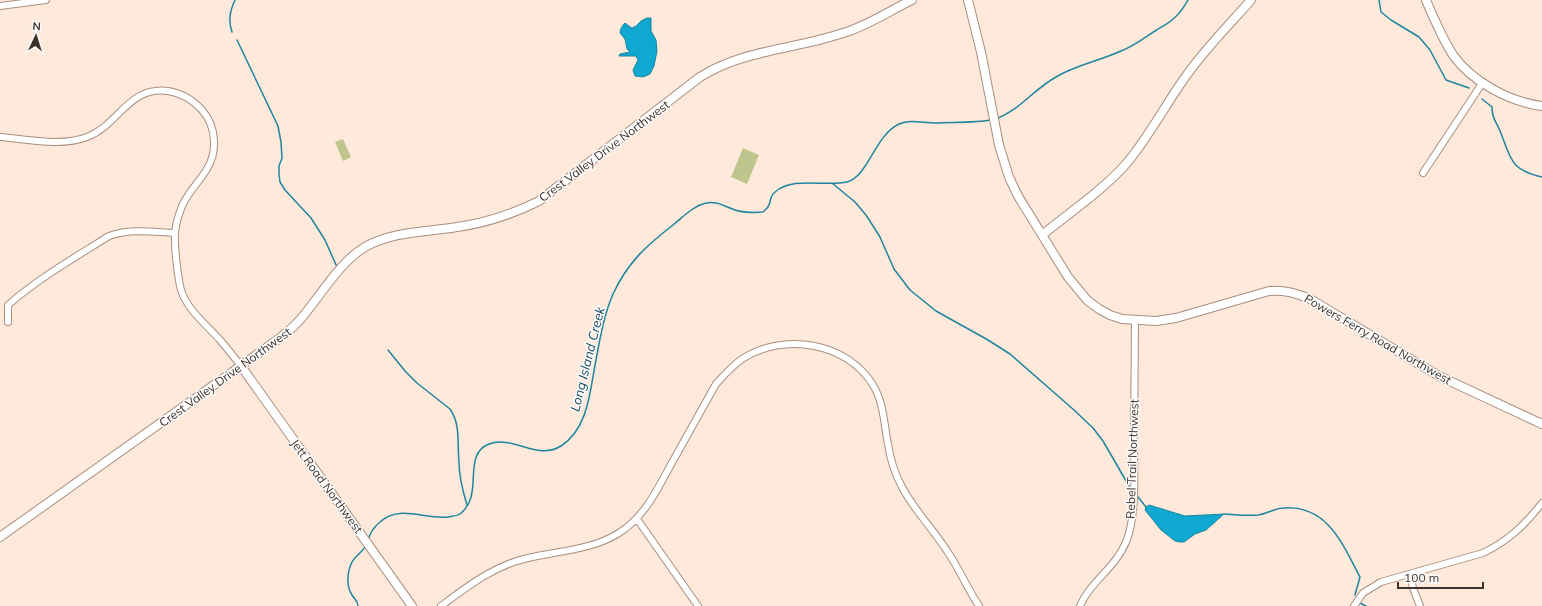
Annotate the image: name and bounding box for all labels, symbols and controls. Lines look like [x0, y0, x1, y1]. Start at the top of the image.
north arrow [16, 16, 56, 56]
text: N [32, 19, 41, 33]
street label: Crest Valley Drive Northwest [536, 97, 672, 205]
street label: Powers Ferry Road Northwest [1302, 291, 1454, 387]
water label: Long Island Creek [566, 305, 608, 413]
street label: Crest Valley Drive Northwest [156, 324, 294, 430]
street label: Rebel Trail Northwest [1122, 399, 1142, 519]
street label: Jett Road Northwest [288, 436, 366, 536]
scale bar [1398, 564, 1483, 590]
text: 100 m [1404, 570, 1439, 585]

